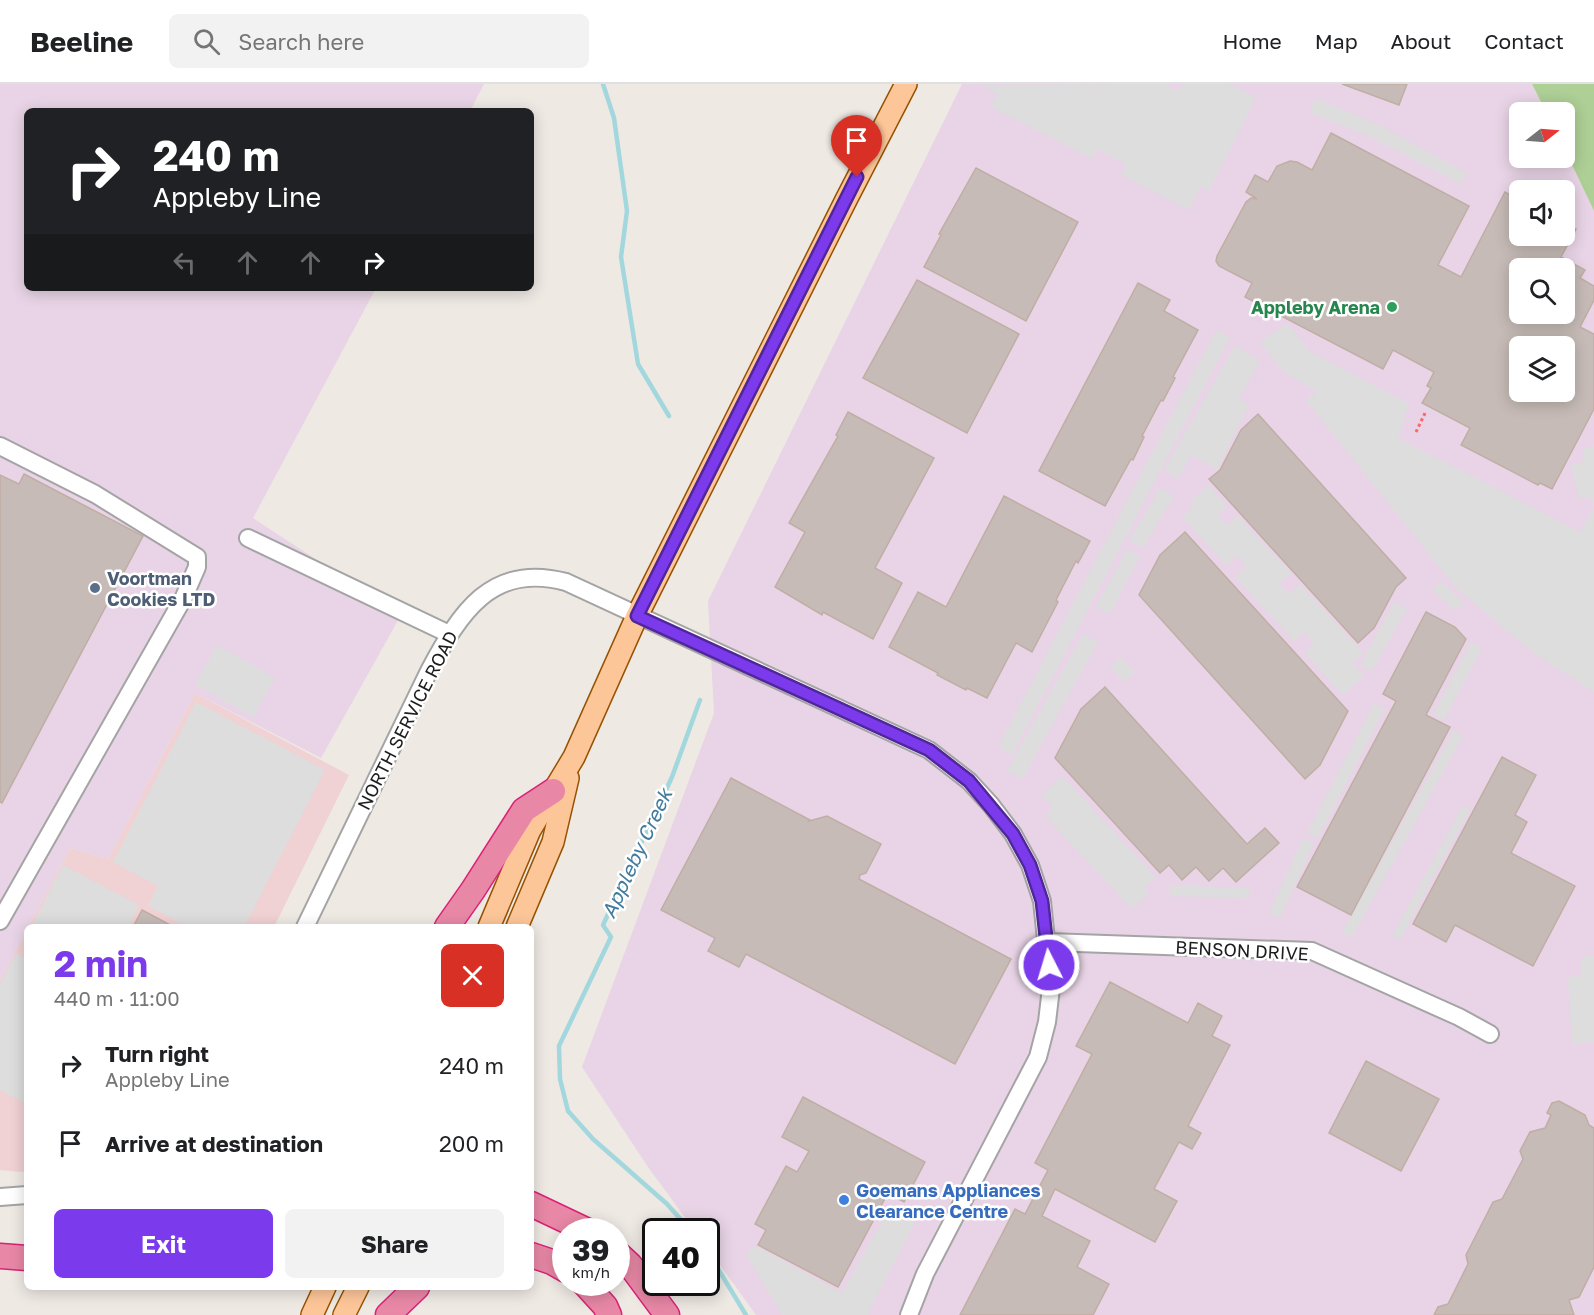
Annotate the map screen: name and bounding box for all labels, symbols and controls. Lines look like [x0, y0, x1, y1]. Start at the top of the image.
search box [169, 14, 589, 68]
text: Beeline [30, 25, 133, 58]
icon: search [190, 25, 223, 58]
text: Search here [238, 28, 364, 55]
text: Home [1222, 28, 1282, 54]
text: Map [1315, 28, 1358, 54]
text: About [1391, 28, 1451, 54]
text: Contact [1484, 28, 1564, 54]
north arrow [1509, 102, 1575, 168]
map controls [1509, 102, 1575, 402]
pin [831, 115, 882, 177]
icon: arrive [840, 124, 873, 157]
text: 240 m [153, 130, 279, 180]
icon: right [54, 132, 132, 210]
button: sound [1509, 180, 1575, 246]
text: Appleby Line [153, 181, 321, 213]
icon: left [168, 246, 201, 279]
icon: ahead [231, 246, 264, 279]
icon: ahead [294, 246, 327, 279]
icon: right [357, 246, 390, 279]
button: search [1509, 258, 1575, 324]
place label: Appleby Arena [1251, 296, 1380, 318]
marker: Appleby Arena [1385, 300, 1399, 314]
button: layers [1509, 336, 1575, 402]
place label: Voortman Cookies LTD [107, 567, 215, 610]
marker: Voortman Cookies LTD [88, 581, 102, 595]
street label: NORTH SERVICE ROAD [352, 627, 462, 813]
water label: Appleby Creek [596, 782, 678, 922]
position arrow [1017, 933, 1081, 997]
street label: BENSON DRIVE [1175, 936, 1309, 964]
text: 2 min [54, 942, 148, 985]
button: close [441, 944, 504, 1007]
text: 440 m · 11:00 [54, 986, 180, 1010]
text: Turn right [105, 1040, 209, 1067]
icon: right [54, 1049, 87, 1082]
text: 240 m [439, 1052, 504, 1079]
text: Appleby Line [105, 1067, 230, 1091]
icon: arrive [54, 1127, 87, 1160]
text: Arrive at destination [105, 1130, 323, 1157]
text: 200 m [439, 1130, 504, 1157]
place label: Goemans Appliances Clearance Centre [856, 1179, 1041, 1222]
marker: Goemans Appliances Clearance Centre [837, 1193, 851, 1207]
button: Exit [54, 1209, 273, 1278]
button: Share [285, 1209, 504, 1278]
speed limit sign: 40 [642, 1218, 720, 1296]
text: 39 [572, 1232, 610, 1268]
text: km/h [572, 1263, 610, 1281]

